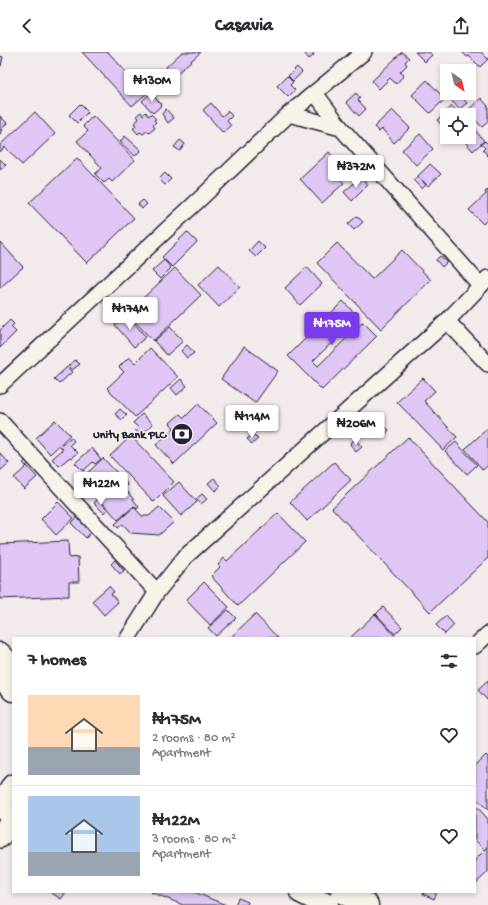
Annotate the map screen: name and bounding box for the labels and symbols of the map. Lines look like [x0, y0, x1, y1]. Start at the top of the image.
north arrow [440, 64, 476, 100]
pin: ₦130M [124, 69, 180, 103]
pin: ₦372M [328, 155, 384, 189]
pin: ₦174M [102, 297, 158, 331]
pin: ₦175M [304, 312, 360, 346]
pin: ₦114M [224, 405, 280, 439]
pin: ₦206M [328, 412, 384, 446]
bank icon: Unity Bank PLC [169, 421, 195, 447]
place label: Unity Bank PLC [93, 429, 167, 443]
pin: ₦122M [73, 472, 129, 506]

